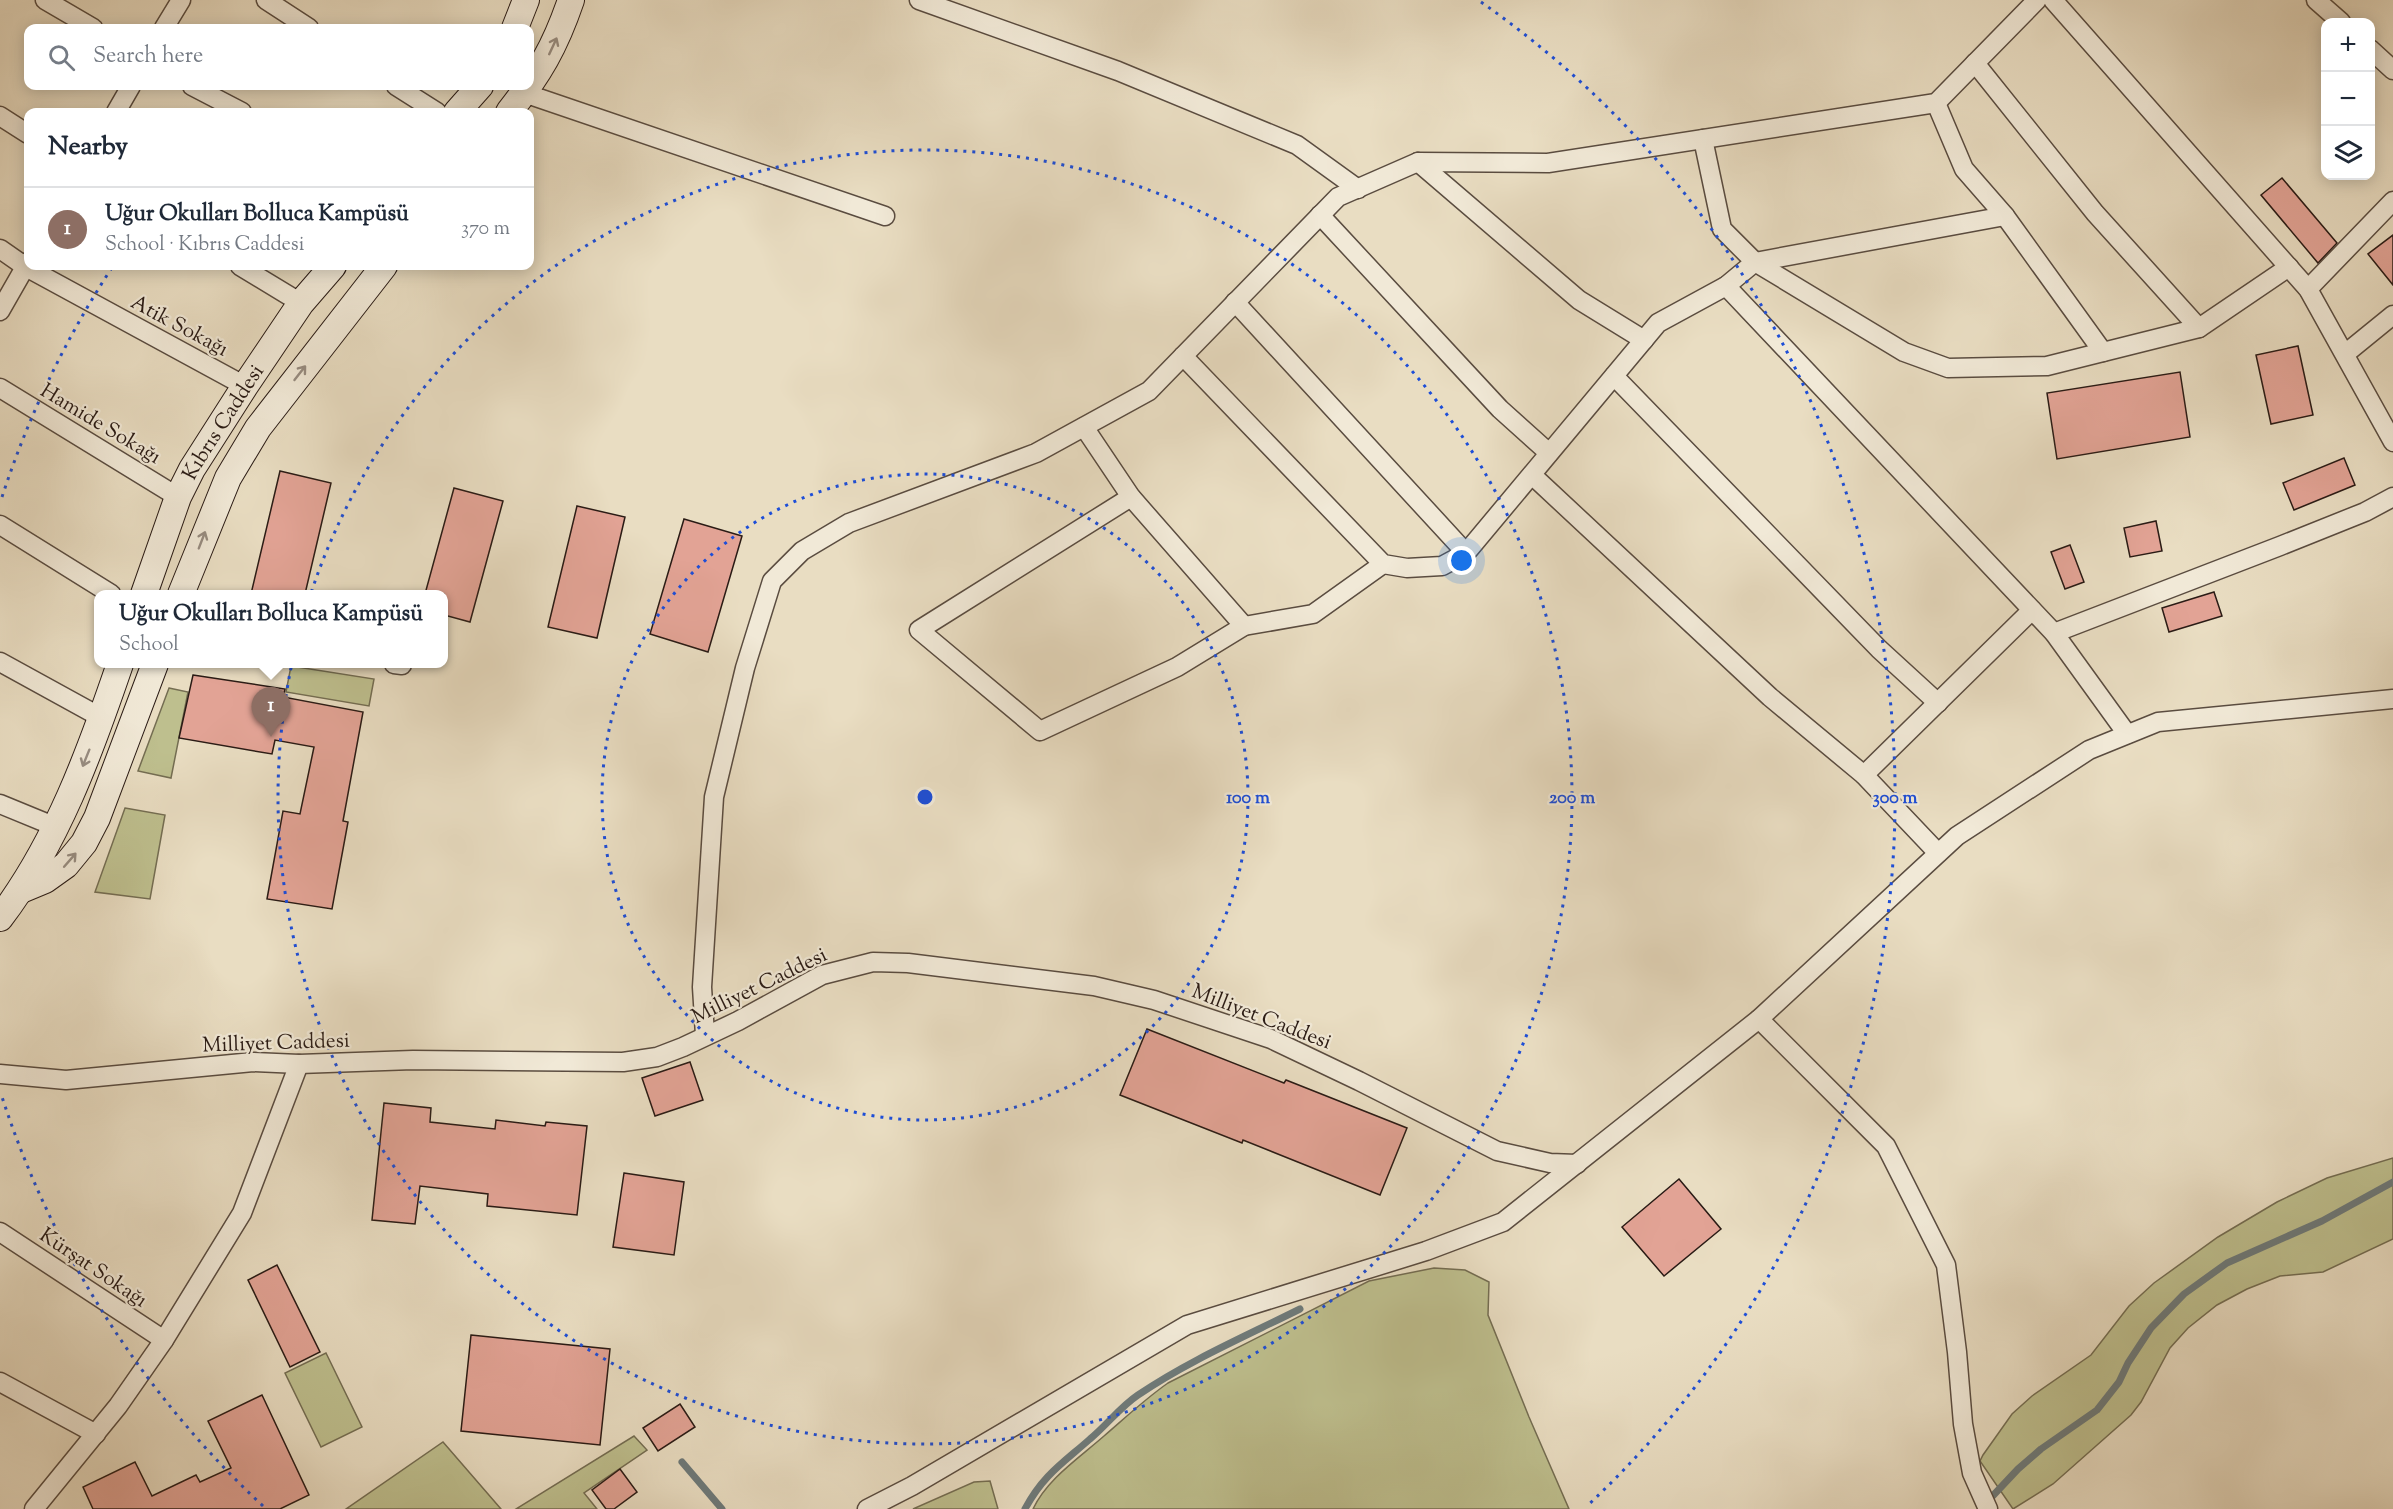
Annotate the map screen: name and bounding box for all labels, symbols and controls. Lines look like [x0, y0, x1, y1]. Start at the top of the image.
map controls [2321, 18, 2375, 180]
button: + [2321, 18, 2375, 72]
search box [24, 24, 534, 90]
one-way arrow [547, 38, 559, 56]
icon: search [45, 41, 78, 74]
text: Search here [93, 41, 203, 73]
button: − [2321, 72, 2375, 126]
button: layers [2321, 126, 2375, 180]
text: Nearby [48, 129, 128, 166]
text: Uğur Okulları Bolluca Kampüsü [105, 199, 409, 231]
text: 1 [64, 215, 71, 244]
text: 370 m [461, 215, 510, 244]
text: School · Kıbrıs Caddesi [105, 231, 304, 260]
street label: Atik Sokağı [125, 288, 233, 365]
street label: Kıbrıs Caddesi [176, 359, 272, 486]
one-way arrow [294, 365, 307, 381]
street label: Hamide Sokağı [34, 377, 166, 473]
one-way arrow [197, 531, 208, 550]
your location [1447, 546, 1476, 575]
popup [94, 590, 448, 668]
text: Uğur Okulları Bolluca Kampüsü [119, 599, 423, 631]
text: School [119, 631, 179, 660]
pin: 1 [252, 688, 290, 737]
one-way arrow [80, 748, 91, 767]
text: 100 m [1226, 786, 1270, 812]
text: 200 m [1549, 786, 1595, 812]
text: 300 m [1873, 786, 1918, 812]
centre of rings [915, 787, 935, 807]
one-way arrow [63, 852, 76, 868]
street label: Milliyet Caddesi [687, 941, 833, 1033]
street label: Milliyet Caddesi [1187, 977, 1336, 1058]
street label: Milliyet Caddesi [202, 1026, 350, 1062]
street label: Kürşat Sokağı [33, 1221, 153, 1316]

